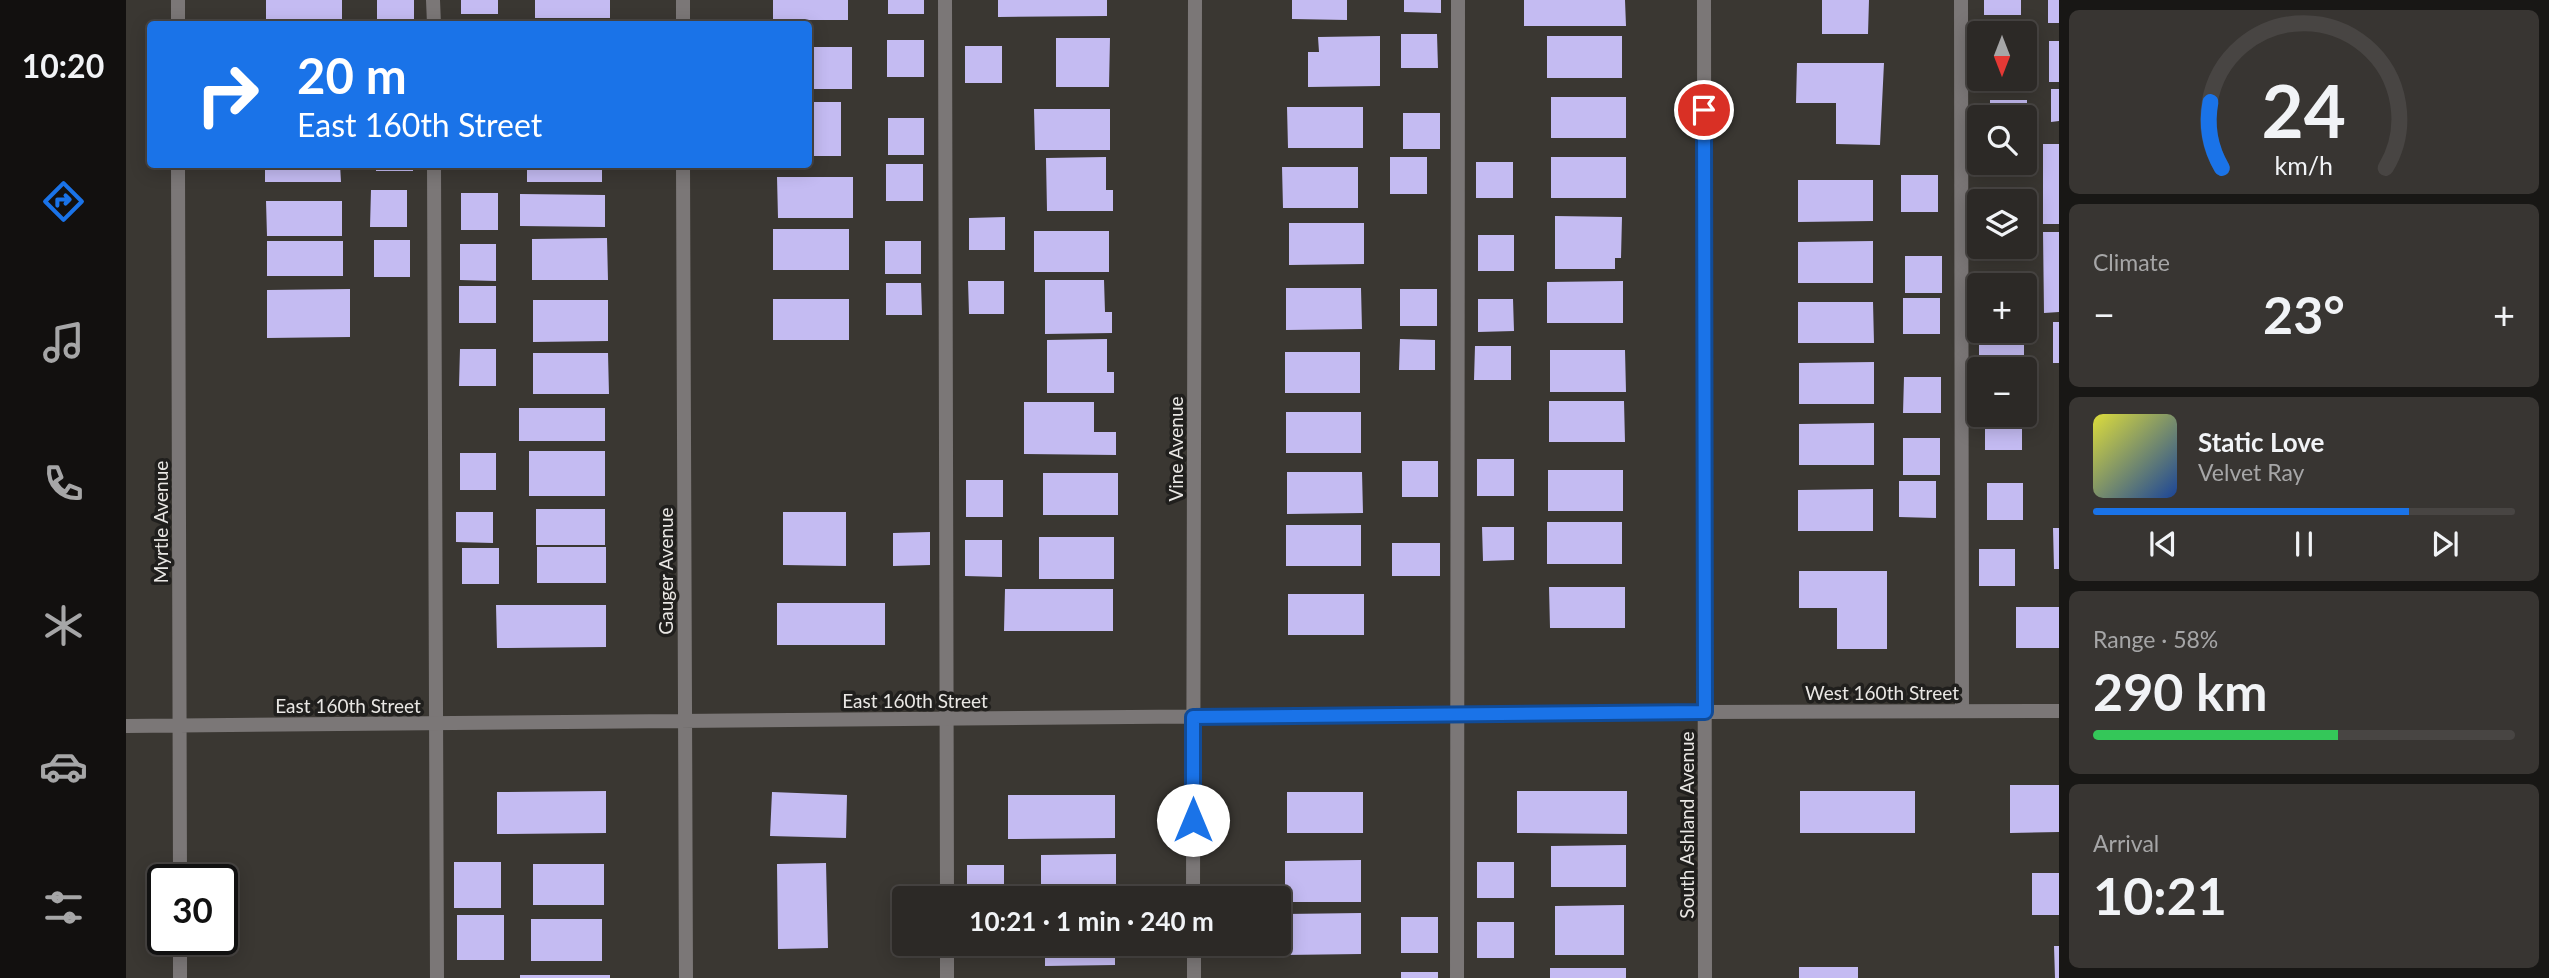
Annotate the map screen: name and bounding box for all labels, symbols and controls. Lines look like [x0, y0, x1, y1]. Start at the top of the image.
north arrow [1967, 21, 2037, 91]
map controls [1967, 21, 2037, 427]
text: 10:20 [22, 46, 104, 85]
text: 20 m [297, 46, 407, 104]
icon: right [182, 49, 273, 140]
text: 24 [2262, 66, 2346, 154]
pin [1674, 80, 1734, 140]
icon: arrive [1685, 91, 1723, 129]
text: East 160th Street [297, 105, 542, 144]
button: search [1967, 105, 2037, 175]
text: km/h [2275, 150, 2333, 180]
icon: directions [39, 177, 88, 226]
button: layers [1967, 189, 2037, 259]
text: Climate [2093, 248, 2170, 276]
button: + [1967, 273, 2037, 343]
text: 23° [2263, 283, 2345, 345]
text: − [2093, 291, 2115, 337]
text: + [2493, 291, 2515, 337]
icon: music [39, 318, 88, 367]
button: − [1967, 357, 2037, 427]
street label: Vine Avenue [1164, 396, 1187, 502]
text: Static Love [2198, 426, 2325, 458]
text: Velvet Ray [2198, 458, 2304, 486]
icon: phone [39, 459, 88, 508]
street label: Myrtle Avenue [149, 461, 172, 583]
street label: Gauger Avenue [654, 507, 677, 635]
icon: previous [2144, 525, 2182, 563]
icon: pause [2285, 525, 2323, 563]
icon: next [2426, 525, 2464, 563]
icon: climate [39, 601, 88, 650]
text: Range · 58% [2093, 625, 2218, 653]
text: 290 km [2093, 660, 2267, 722]
street label: West 160th Street [1805, 681, 1959, 704]
street label: East 160th Street [842, 689, 988, 712]
street label: East 160th Street [275, 694, 421, 717]
street label: South Ashland Avenue [1675, 731, 1698, 919]
icon: car [39, 742, 88, 791]
position arrow [1156, 783, 1230, 857]
text: Arrival [2093, 829, 2159, 857]
speed limit sign: 30 [147, 864, 238, 955]
text: 10:21 [2093, 864, 2227, 926]
icon: filters [39, 883, 88, 932]
text: 10:21 · 1 min · 240 m [969, 905, 1214, 937]

